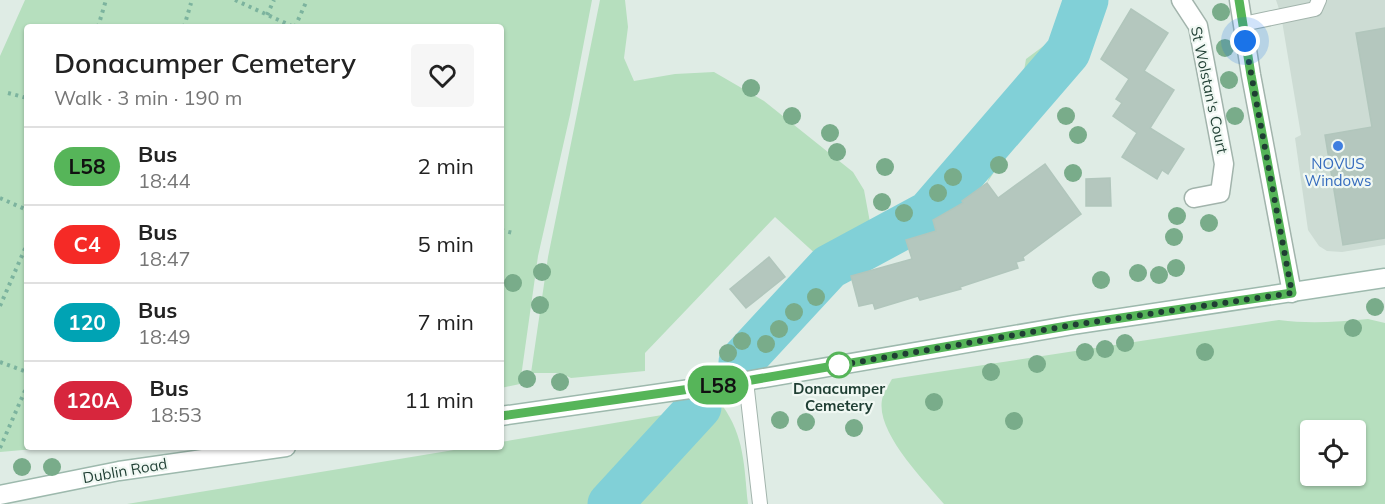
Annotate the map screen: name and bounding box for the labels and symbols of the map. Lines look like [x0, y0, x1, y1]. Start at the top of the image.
street label: St Wolstan's Court [1187, 25, 1232, 155]
your location [1230, 26, 1260, 56]
marker: NOVUS Windows [1331, 139, 1345, 153]
place label: NOVUS Windows [1305, 154, 1371, 190]
marker: Donacumper Cemetery [826, 352, 852, 378]
line badge: L58 [684, 366, 752, 404]
place label: Donacumper Cemetery [793, 379, 885, 415]
street label: Dublin Road [81, 454, 169, 487]

